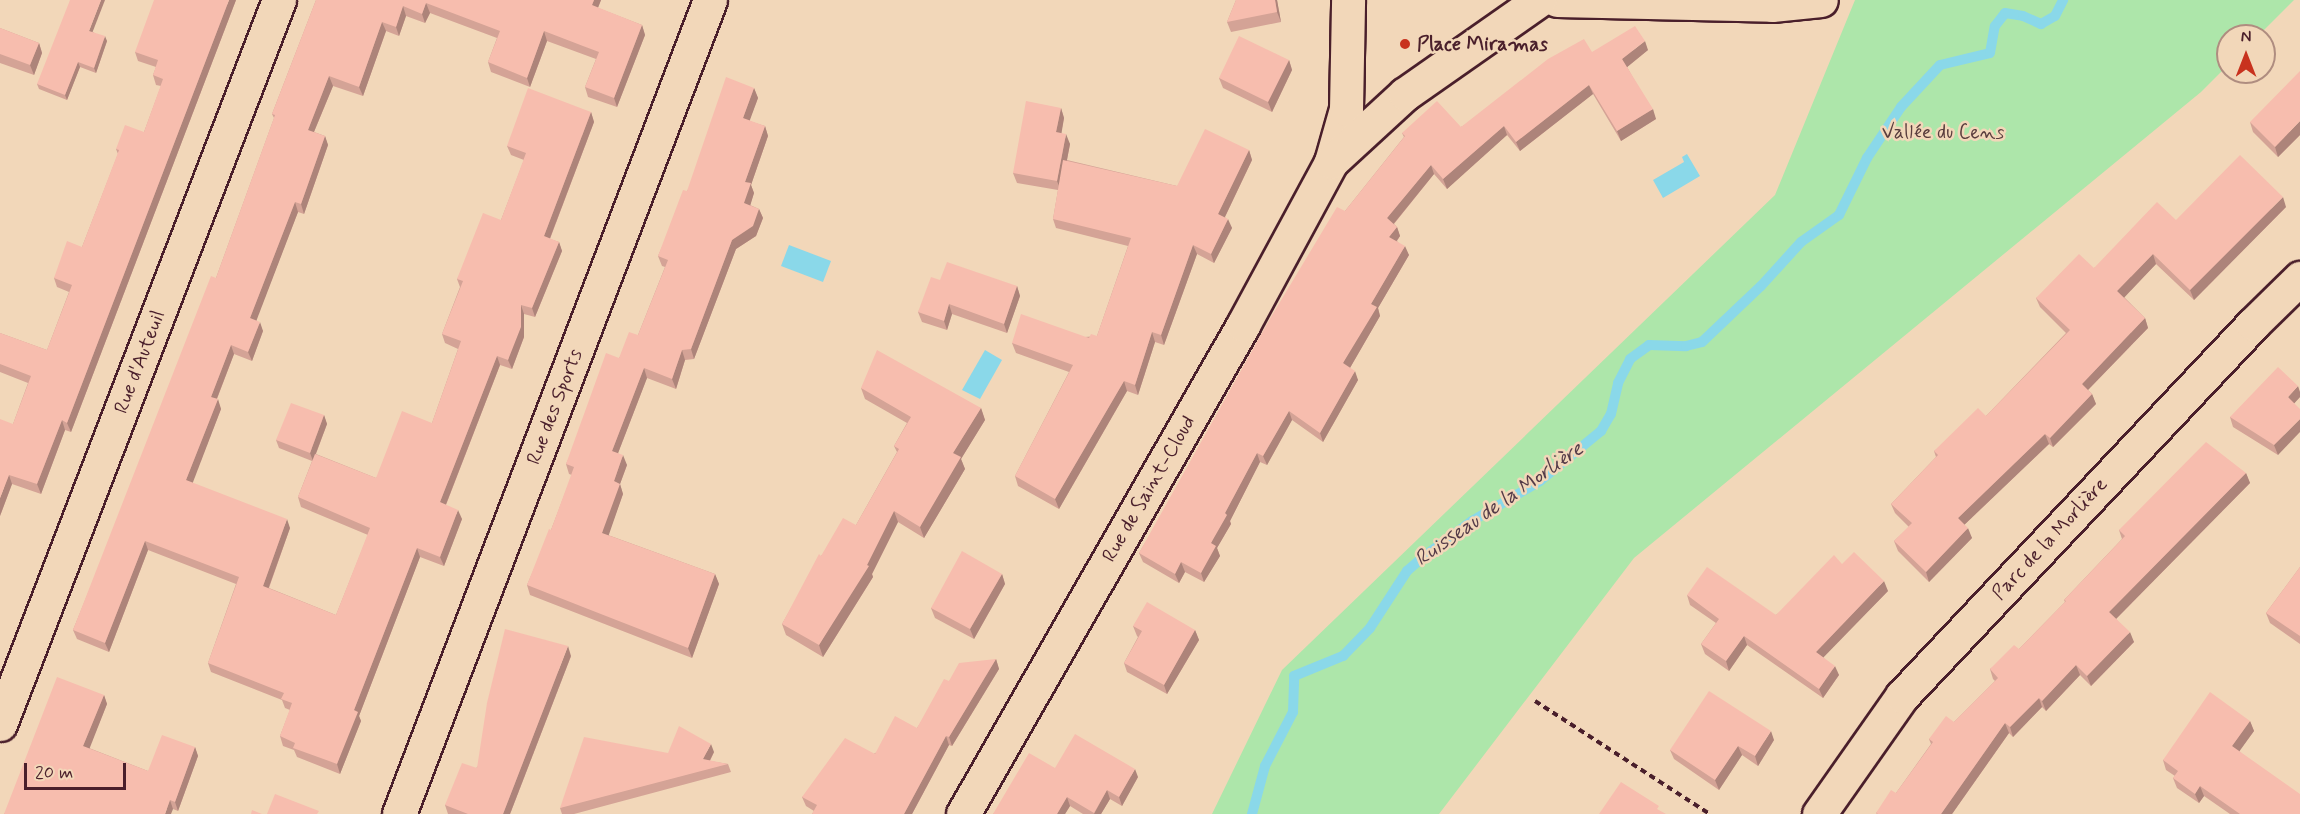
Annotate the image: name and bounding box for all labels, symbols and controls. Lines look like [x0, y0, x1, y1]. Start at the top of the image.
north arrow [2216, 24, 2276, 84]
text: N [2241, 27, 2251, 48]
place label: Place Miramas [1417, 32, 1548, 56]
marker: Place Miramas [1398, 37, 1412, 51]
park label: Vallée du Cens [1882, 120, 2004, 144]
street label: Rue d'Auteuil [109, 307, 171, 417]
street label: Rue des Sports [521, 344, 589, 470]
street label: Rue de Saint-Cloud [1099, 414, 1199, 564]
water label: Ruisseau de la Morlière [1409, 436, 1589, 572]
street label: Parc de la Morlière [1986, 472, 2114, 606]
scale bar [27, 751, 129, 789]
text: 20 m [35, 761, 73, 785]

